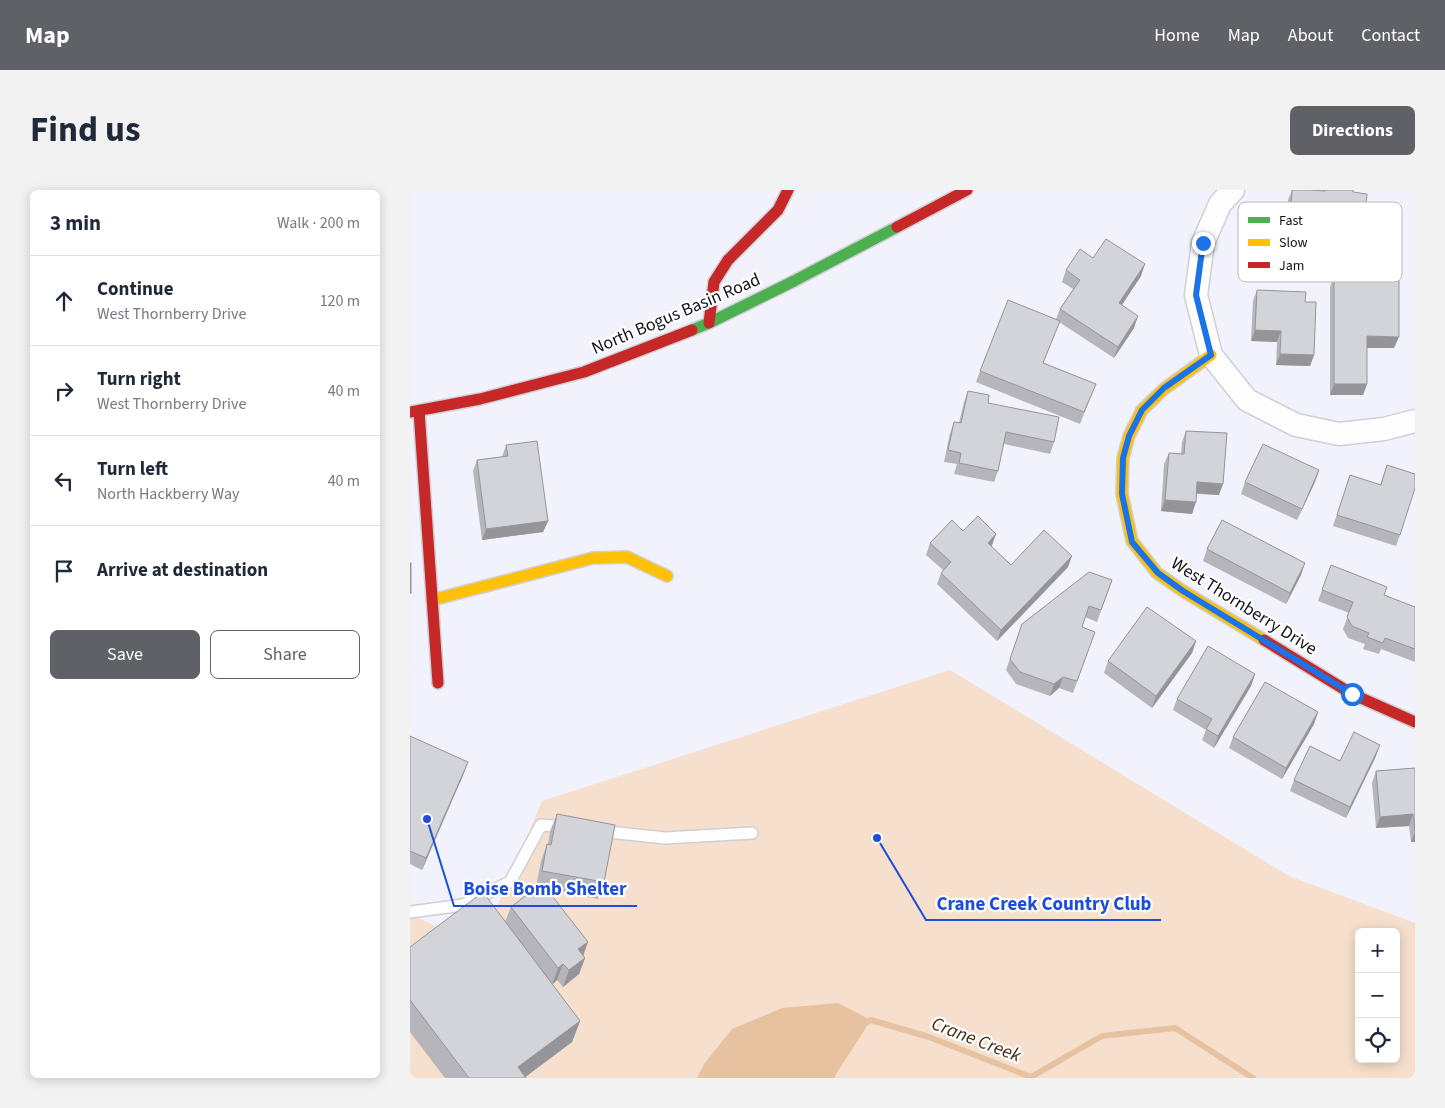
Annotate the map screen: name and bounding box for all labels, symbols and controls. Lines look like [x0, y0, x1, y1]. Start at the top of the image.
text: Map [25, 18, 70, 53]
text: Home [1154, 23, 1200, 48]
text: Map [1228, 23, 1260, 48]
text: About [1288, 23, 1333, 48]
text: Contact [1361, 23, 1420, 48]
text: Find us [30, 105, 140, 155]
button: Directions [1290, 106, 1415, 155]
legend [1238, 202, 1402, 282]
text: 3 min [50, 208, 101, 238]
text: Fast [1279, 211, 1303, 231]
text: Walk · 200 m [277, 212, 360, 234]
route end [1192, 232, 1215, 255]
text: Slow [1279, 233, 1308, 253]
text: Jam [1279, 256, 1304, 276]
street label: North Bogus Basin Road [588, 267, 764, 361]
text: Continue [97, 276, 174, 303]
icon: ahead [50, 287, 78, 315]
text: 120 m [320, 290, 360, 312]
text: West Thornberry Drive [97, 303, 246, 325]
text: Turn right [97, 366, 181, 393]
icon: right [50, 377, 78, 405]
text: 40 m [328, 380, 360, 402]
text: West Thornberry Drive [97, 393, 246, 415]
text: Turn left [97, 456, 168, 483]
icon: left [50, 467, 78, 495]
text: 40 m [328, 470, 360, 492]
text: North Hackberry Way [97, 483, 239, 505]
street label: West Thornberry Drive [1166, 551, 1322, 661]
icon: arrive [50, 557, 78, 585]
text: Arrive at destination [97, 557, 268, 584]
button: Save [50, 630, 200, 679]
button: Share [210, 630, 360, 679]
route start [1341, 683, 1364, 706]
callout: Boise Bomb Shelter [454, 872, 637, 906]
text: Boise Bomb Shelter [463, 876, 627, 903]
callout: Crane Creek Country Club [926, 886, 1161, 920]
text: Crane Creek Country Club [936, 891, 1152, 918]
map controls [1355, 928, 1400, 1063]
button: + [1355, 928, 1400, 973]
button: − [1355, 973, 1400, 1018]
water label: Crane Creek [927, 1011, 1026, 1070]
button: locate [1355, 1018, 1400, 1063]

